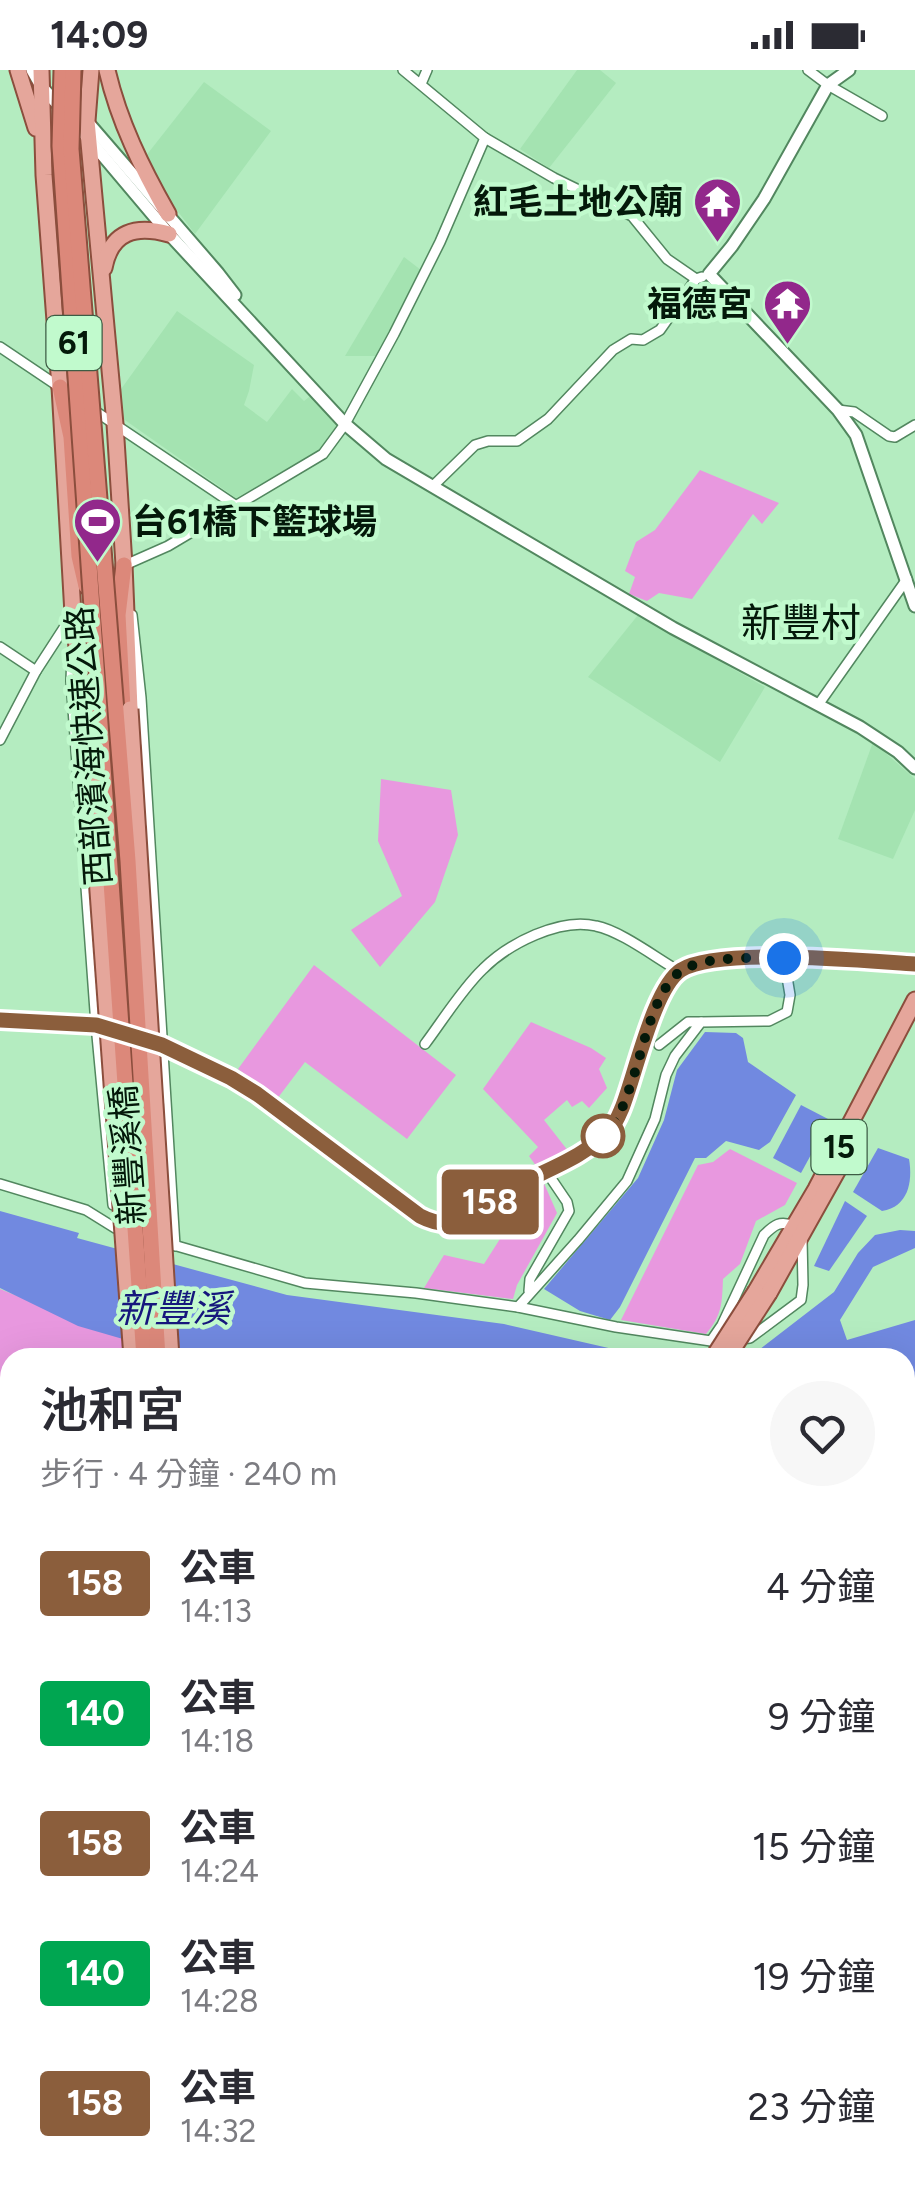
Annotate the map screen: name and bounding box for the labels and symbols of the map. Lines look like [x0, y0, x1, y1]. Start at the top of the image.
temple icon: 紅毛土地公廟 [692, 176, 744, 244]
place label: 紅毛土地公廟 [473, 181, 683, 223]
temple icon: 福德宮 [761, 278, 813, 346]
place label: 福德宮 [647, 283, 752, 325]
road number: 61 [46, 316, 102, 370]
sports icon: 台61橋下籃球場 [71, 496, 123, 564]
place label: 台61橋下籃球場 [132, 501, 377, 543]
district label: 新豐村 [741, 599, 861, 647]
street label: 西部濱海快速公路 [58, 605, 120, 887]
your location [759, 933, 809, 983]
street label: 新豐溪橋 [102, 1084, 154, 1226]
unlabelled marker [582, 1115, 624, 1157]
road number: 15 [812, 1120, 866, 1174]
line badge: 158 [432, 1170, 548, 1234]
water label: 新豐溪 [116, 1286, 235, 1332]

